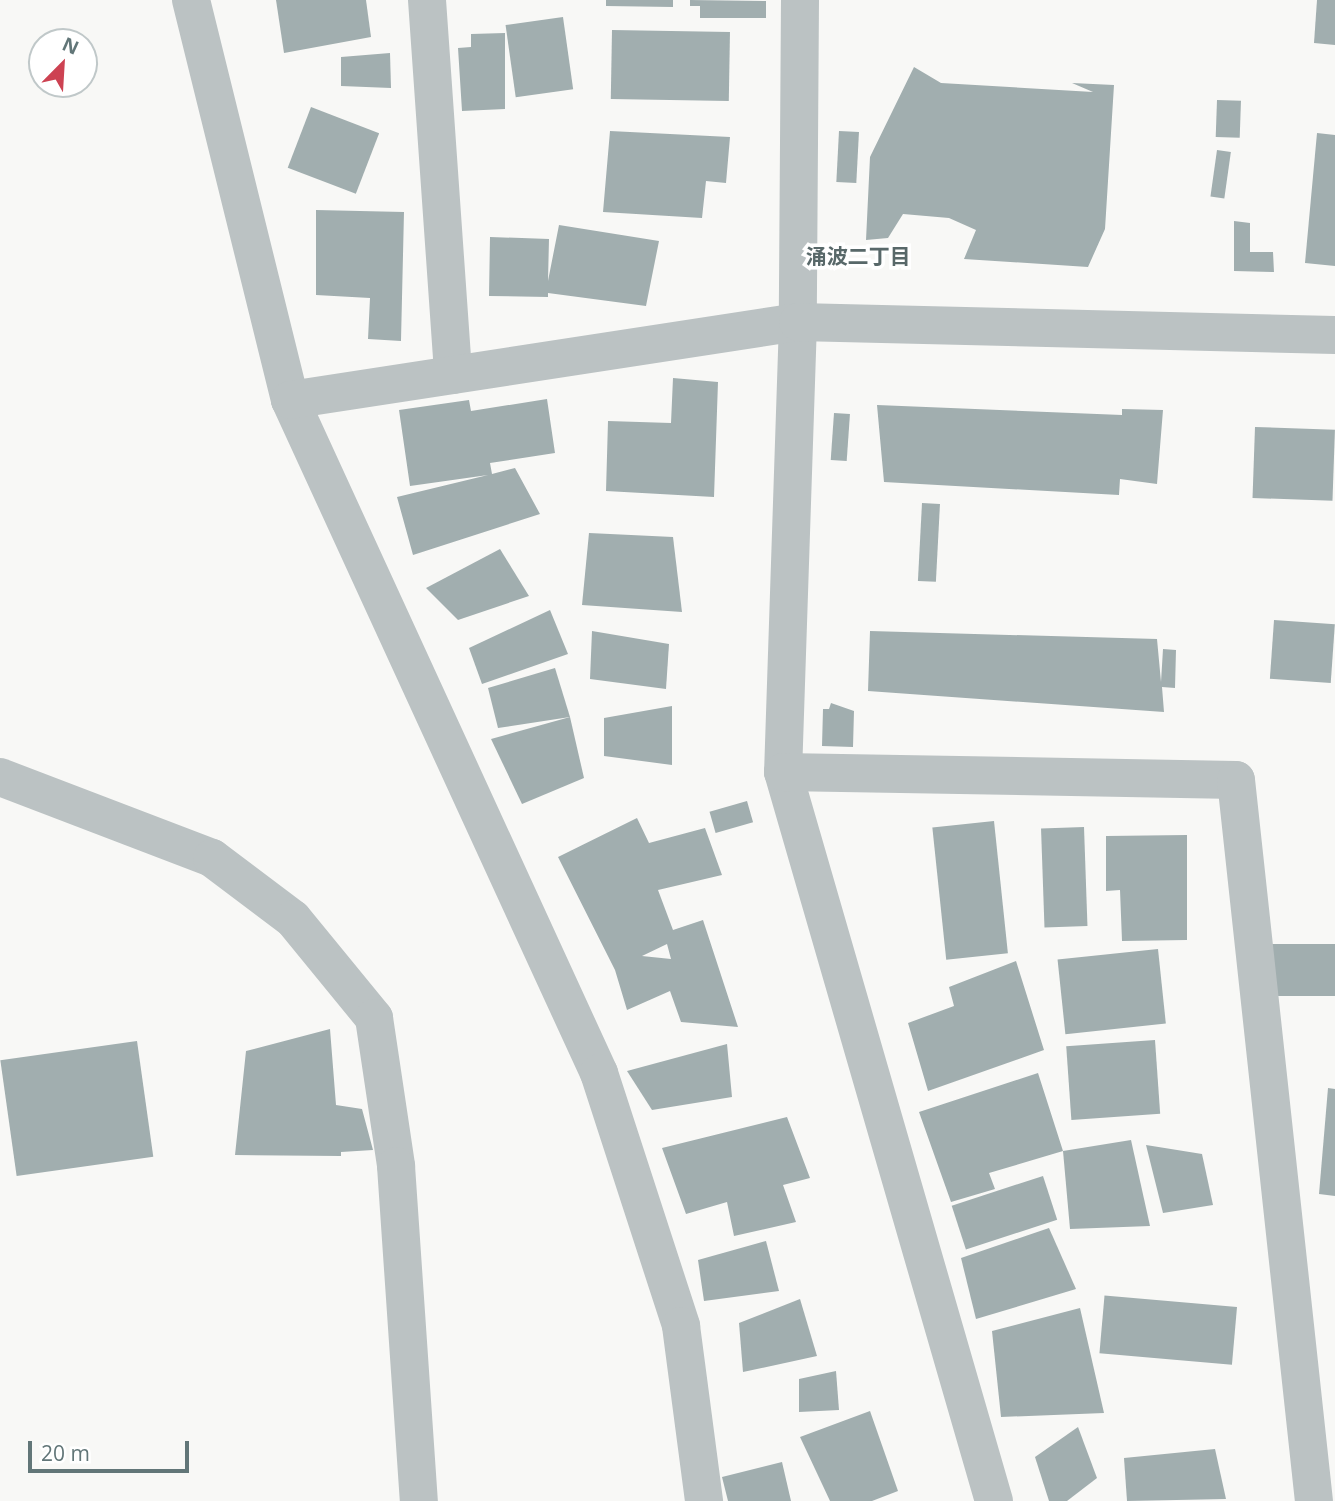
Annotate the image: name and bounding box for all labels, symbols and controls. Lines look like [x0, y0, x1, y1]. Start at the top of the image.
north arrow [28, 28, 98, 98]
text: N [58, 31, 83, 61]
district label: 涌波二丁目 [806, 243, 910, 269]
scale bar [32, 1428, 192, 1472]
text: 20 m [41, 1439, 90, 1467]

